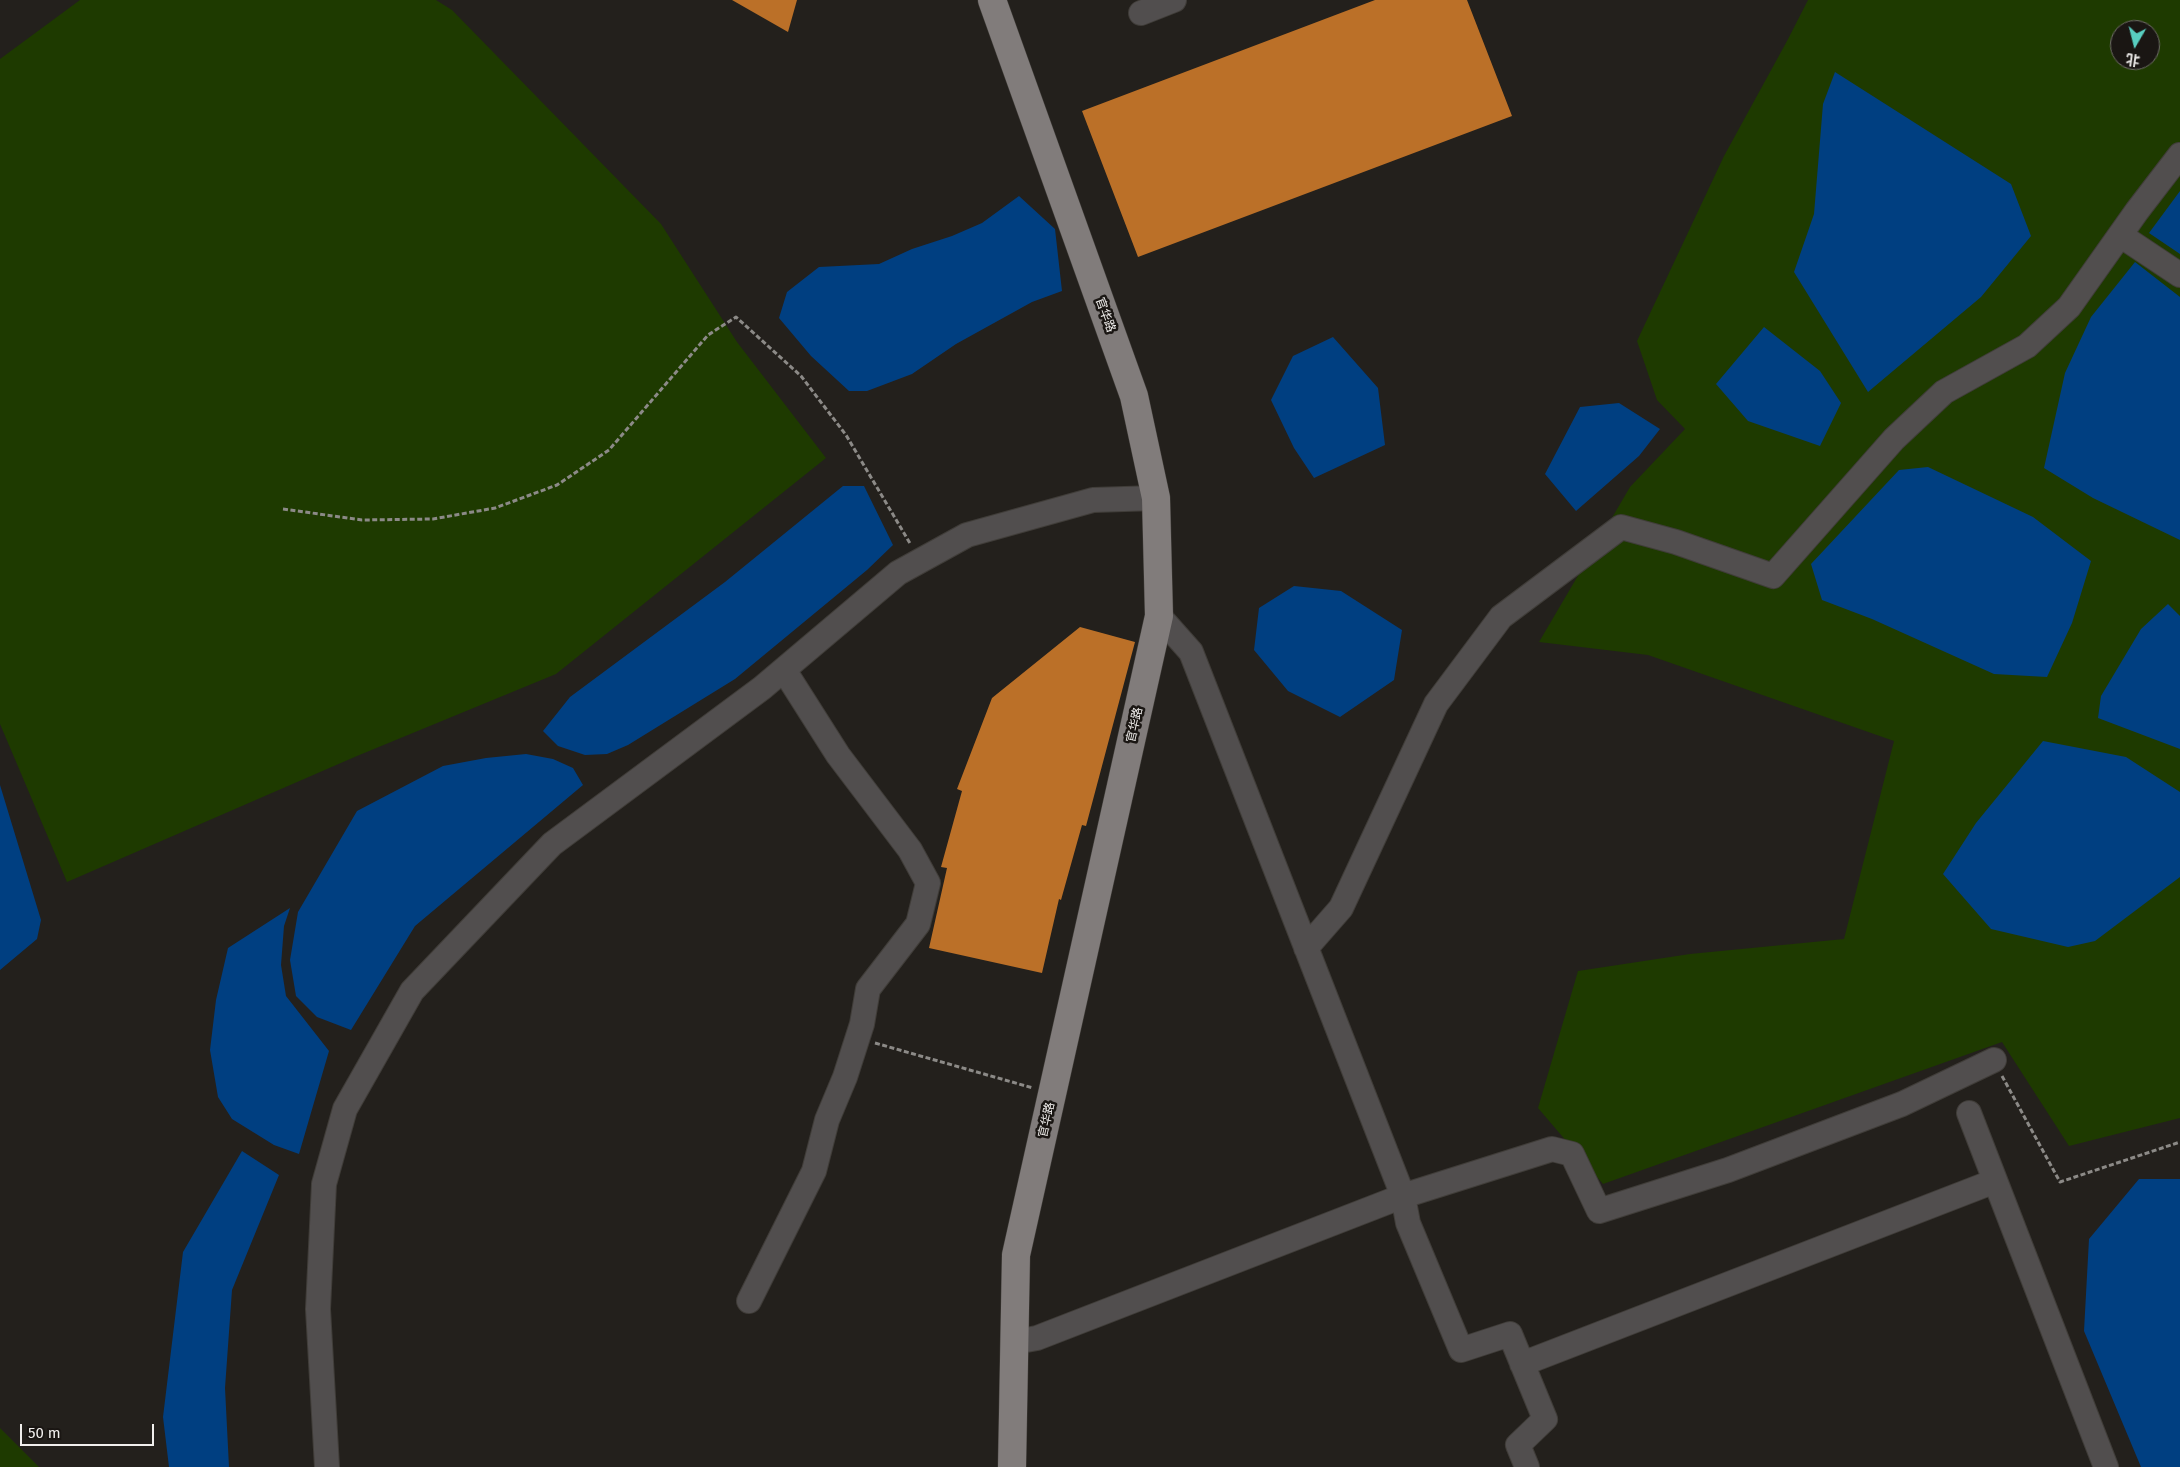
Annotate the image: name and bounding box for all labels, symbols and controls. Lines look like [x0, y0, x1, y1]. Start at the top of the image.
north arrow [2110, 20, 2160, 70]
text: 北 [2125, 50, 2141, 69]
street label: 官华路 [1092, 296, 1118, 334]
street label: 官华路 [1124, 706, 1146, 744]
street label: 官华路 [1036, 1101, 1058, 1139]
scale bar [22, 1414, 156, 1446]
text: 50 m [28, 1424, 61, 1442]

